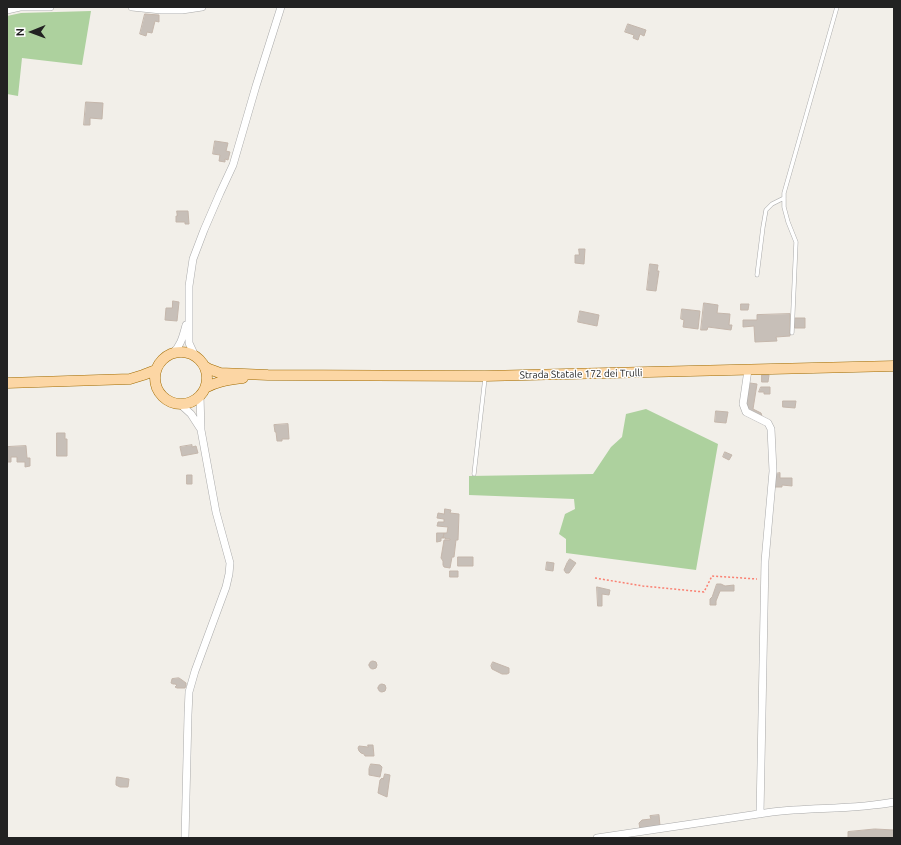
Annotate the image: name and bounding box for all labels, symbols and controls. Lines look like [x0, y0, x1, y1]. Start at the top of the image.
north arrow [12, 12, 52, 52]
text: N [14, 28, 26, 36]
street label: Strada Statale 172 dei Trulli [519, 367, 643, 381]

